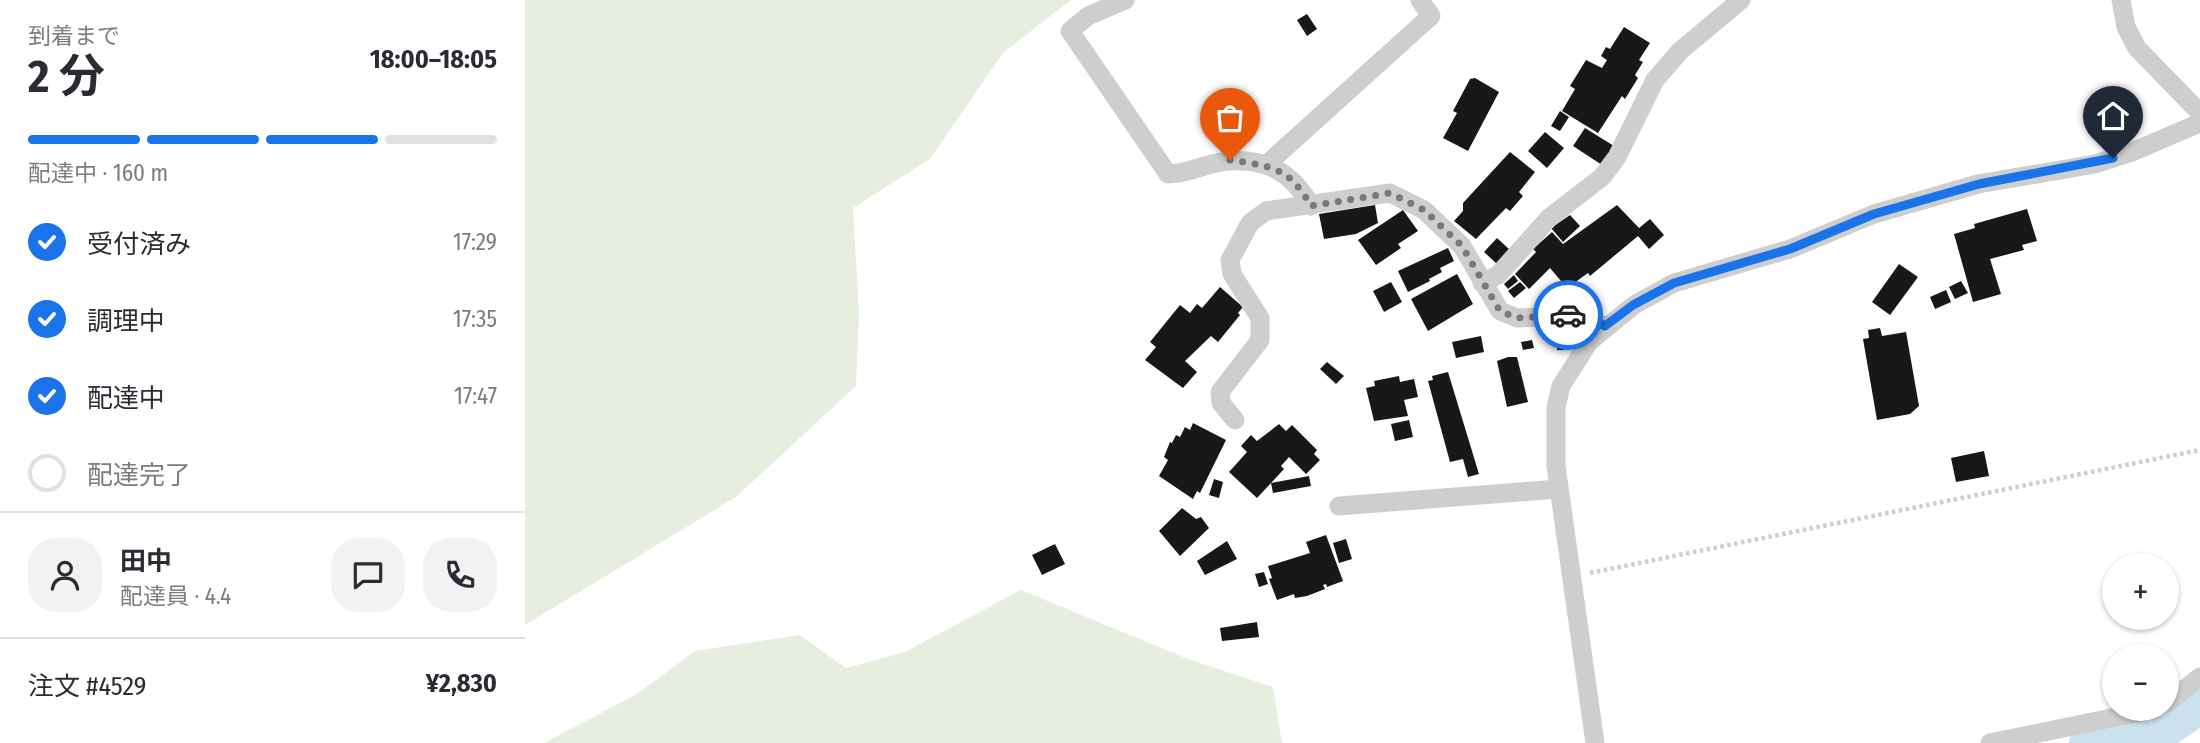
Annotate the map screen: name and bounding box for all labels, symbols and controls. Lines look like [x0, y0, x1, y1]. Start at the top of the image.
text: 到着まで [28, 22, 120, 50]
text: 18:00–18:05 [370, 44, 497, 75]
text: 2 分 [28, 49, 105, 104]
pin [2083, 86, 2143, 158]
pin [1200, 88, 1260, 160]
icon: home [2094, 97, 2132, 135]
icon: bag [1211, 99, 1249, 137]
text: 配達中 · 160 m [28, 159, 168, 187]
icon: check [28, 223, 66, 261]
text: 17:29 [453, 228, 497, 256]
text: 受付済み [87, 229, 191, 260]
courier [1533, 280, 1603, 350]
icon: car [1549, 296, 1587, 334]
icon: check [28, 300, 66, 338]
text: 17:35 [453, 305, 497, 333]
text: 調理中 [87, 306, 165, 337]
icon: check [28, 377, 66, 415]
text: 17:47 [454, 382, 497, 410]
text: 配達中 [87, 383, 165, 414]
text: 配達完了 [87, 460, 191, 491]
button: person [28, 538, 102, 612]
button: chat [331, 538, 405, 612]
button: phone [423, 538, 497, 612]
text: 田中 [120, 546, 172, 577]
map controls [2102, 553, 2179, 721]
button: + [2102, 553, 2179, 630]
text: 配達員 · 4.4 [120, 582, 231, 610]
button: − [2102, 644, 2179, 721]
text: ¥2,830 [426, 668, 497, 699]
text: 注文 #4529 [28, 671, 146, 702]

